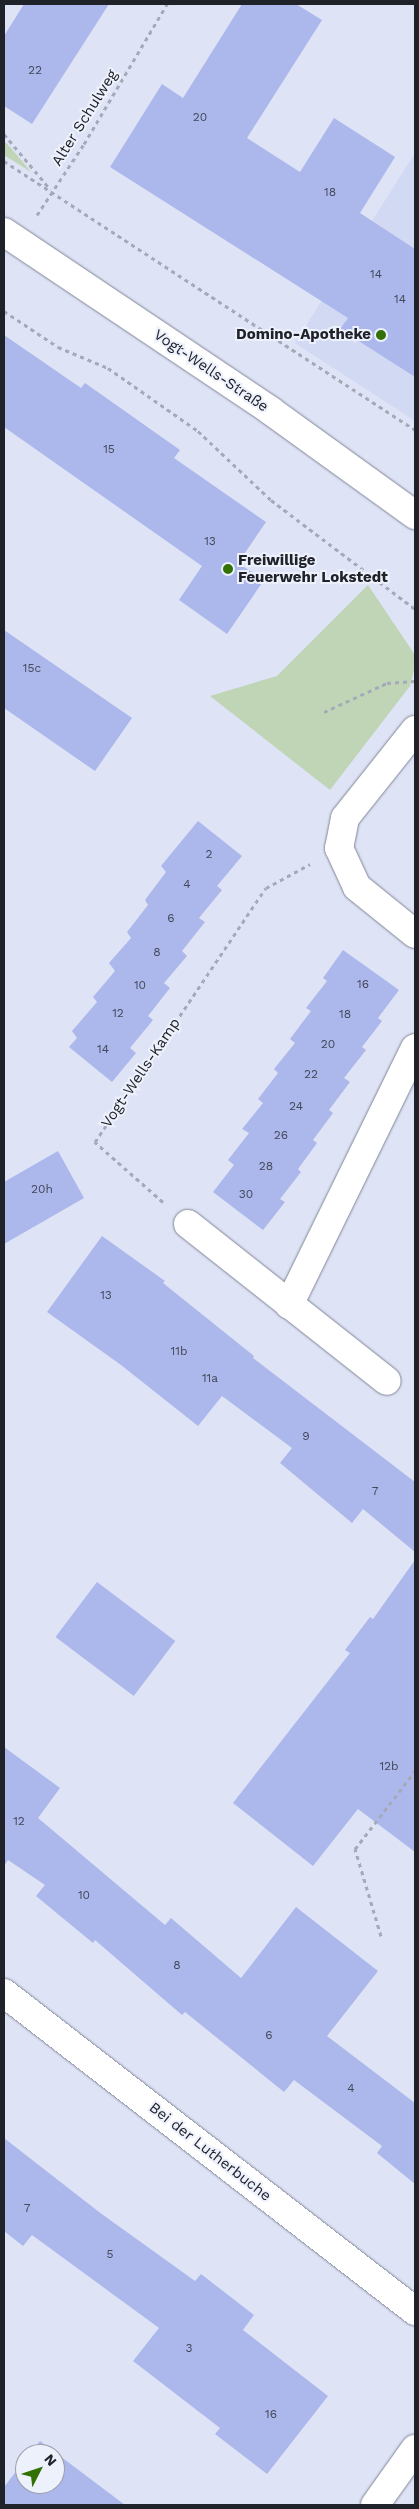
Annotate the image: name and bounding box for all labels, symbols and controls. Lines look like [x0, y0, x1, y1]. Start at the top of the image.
house number: 22 [28, 64, 42, 78]
street label: Alter Schulweg [48, 67, 122, 169]
house number: 20 [193, 111, 207, 125]
house number: 18 [324, 186, 336, 200]
house number: 14 [370, 268, 382, 282]
house number: 14 [394, 293, 406, 307]
street label: Vogt-Wells-Straße [150, 326, 272, 416]
place label: Domino-Apotheke [236, 326, 371, 344]
marker: Domino-Apotheke [375, 329, 387, 341]
house number: 15 [103, 443, 115, 457]
house number: 13 [204, 535, 216, 549]
place label: Freiwillige Feuerwehr Lokstedt [238, 551, 388, 586]
marker: Freiwillige Feuerwehr Lokstedt [222, 563, 234, 575]
house number: 15c [23, 662, 41, 676]
house number: 2 [206, 848, 212, 862]
house number: 4 [183, 878, 191, 892]
house number: 6 [167, 912, 175, 926]
house number: 8 [153, 946, 161, 960]
house number: 16 [357, 978, 369, 992]
house number: 10 [134, 979, 146, 993]
house number: 12 [112, 1007, 124, 1021]
house number: 18 [339, 1008, 351, 1022]
street label: Vogt-Wells-Kamp [98, 1015, 184, 1131]
house number: 20 [321, 1038, 335, 1052]
house number: 14 [97, 1043, 109, 1057]
house number: 22 [304, 1068, 318, 1082]
house number: 24 [289, 1100, 303, 1114]
house number: 26 [274, 1129, 288, 1143]
house number: 28 [259, 1160, 273, 1174]
house number: 20h [31, 1183, 53, 1197]
house number: 30 [239, 1188, 253, 1202]
house number: 13 [100, 1289, 112, 1303]
house number: 11b [171, 1345, 187, 1359]
house number: 11a [202, 1372, 218, 1386]
house number: 9 [302, 1430, 310, 1444]
house number: 7 [372, 1485, 378, 1499]
house number: 12b [379, 1760, 399, 1774]
house number: 12 [13, 1815, 25, 1829]
house number: 10 [78, 1889, 90, 1903]
house number: 8 [173, 1959, 181, 1973]
house number: 6 [265, 2029, 273, 2043]
house number: 4 [347, 2082, 355, 2096]
street label: Bei der Lutherbuche [145, 2099, 275, 2205]
house number: 7 [24, 2202, 30, 2216]
house number: 5 [107, 2248, 113, 2262]
house number: 3 [186, 2342, 192, 2356]
house number: 16 [265, 2408, 277, 2422]
north arrow [15, 2444, 65, 2494]
text: N [41, 2451, 60, 2469]

